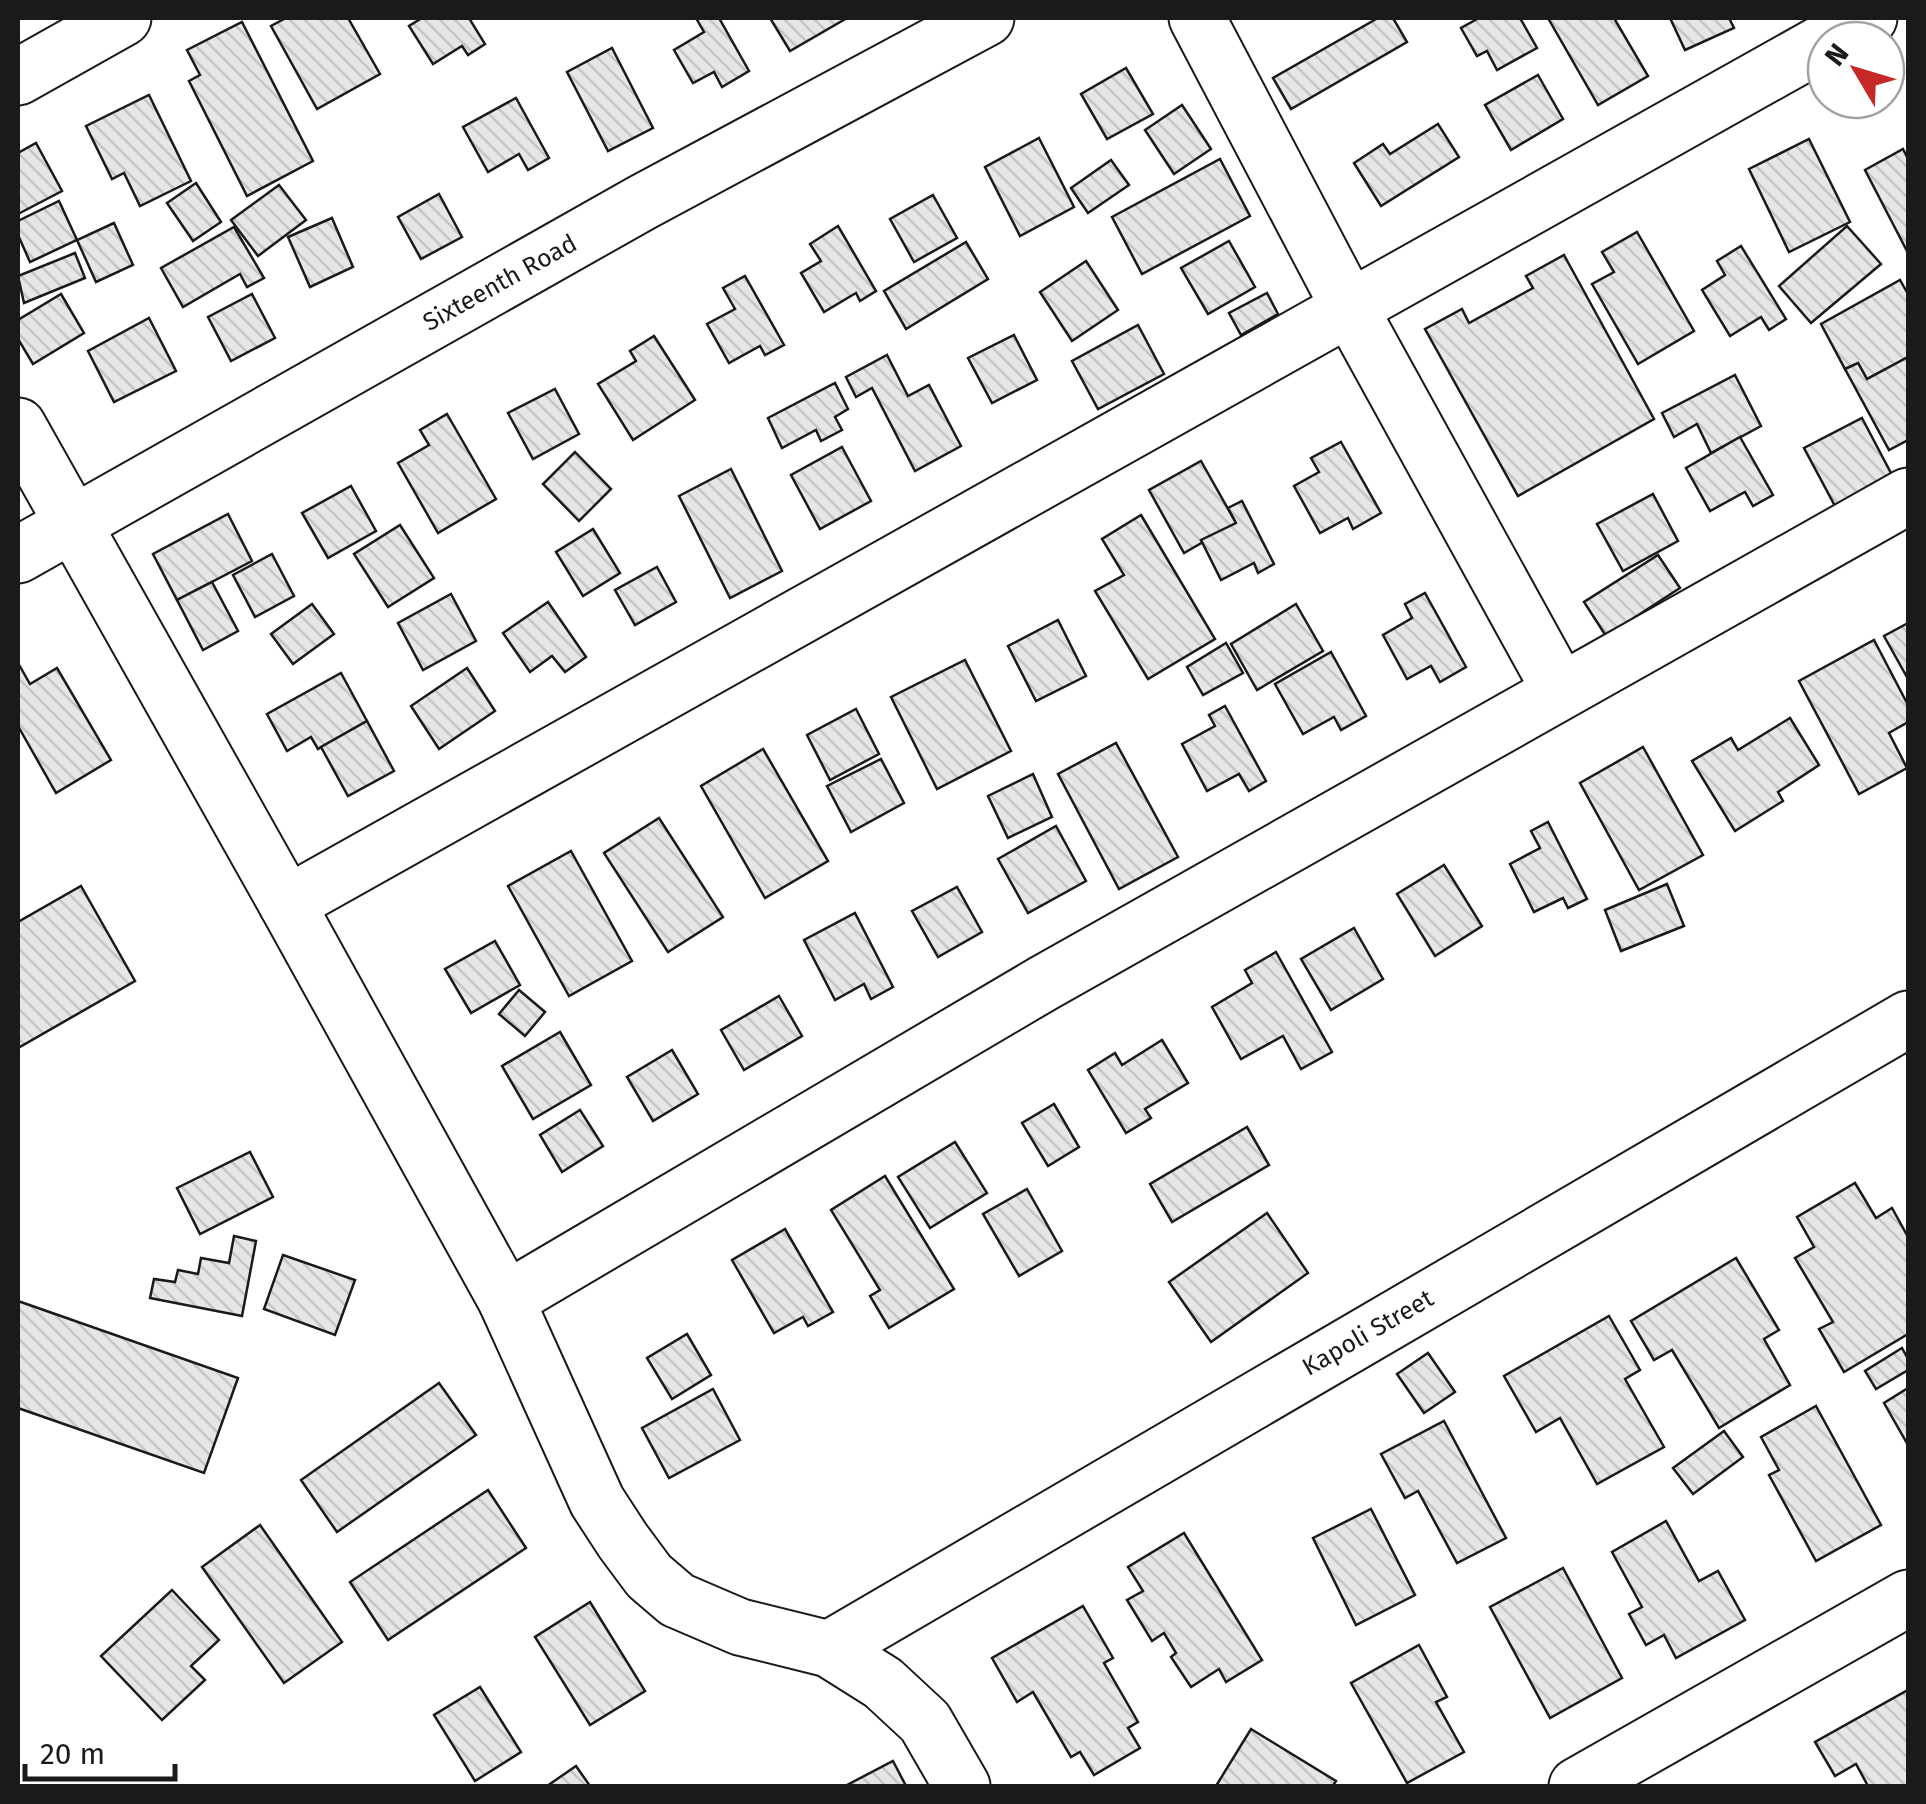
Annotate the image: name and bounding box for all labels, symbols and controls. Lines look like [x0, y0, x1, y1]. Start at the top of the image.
north arrow [1806, 20, 1906, 120]
text: N [1818, 37, 1855, 72]
street label: Sixteenth Road [418, 228, 582, 338]
street label: Kapoli Street [1297, 1283, 1440, 1383]
scale bar [25, 1719, 175, 1781]
text: 20 m [40, 1736, 105, 1772]

